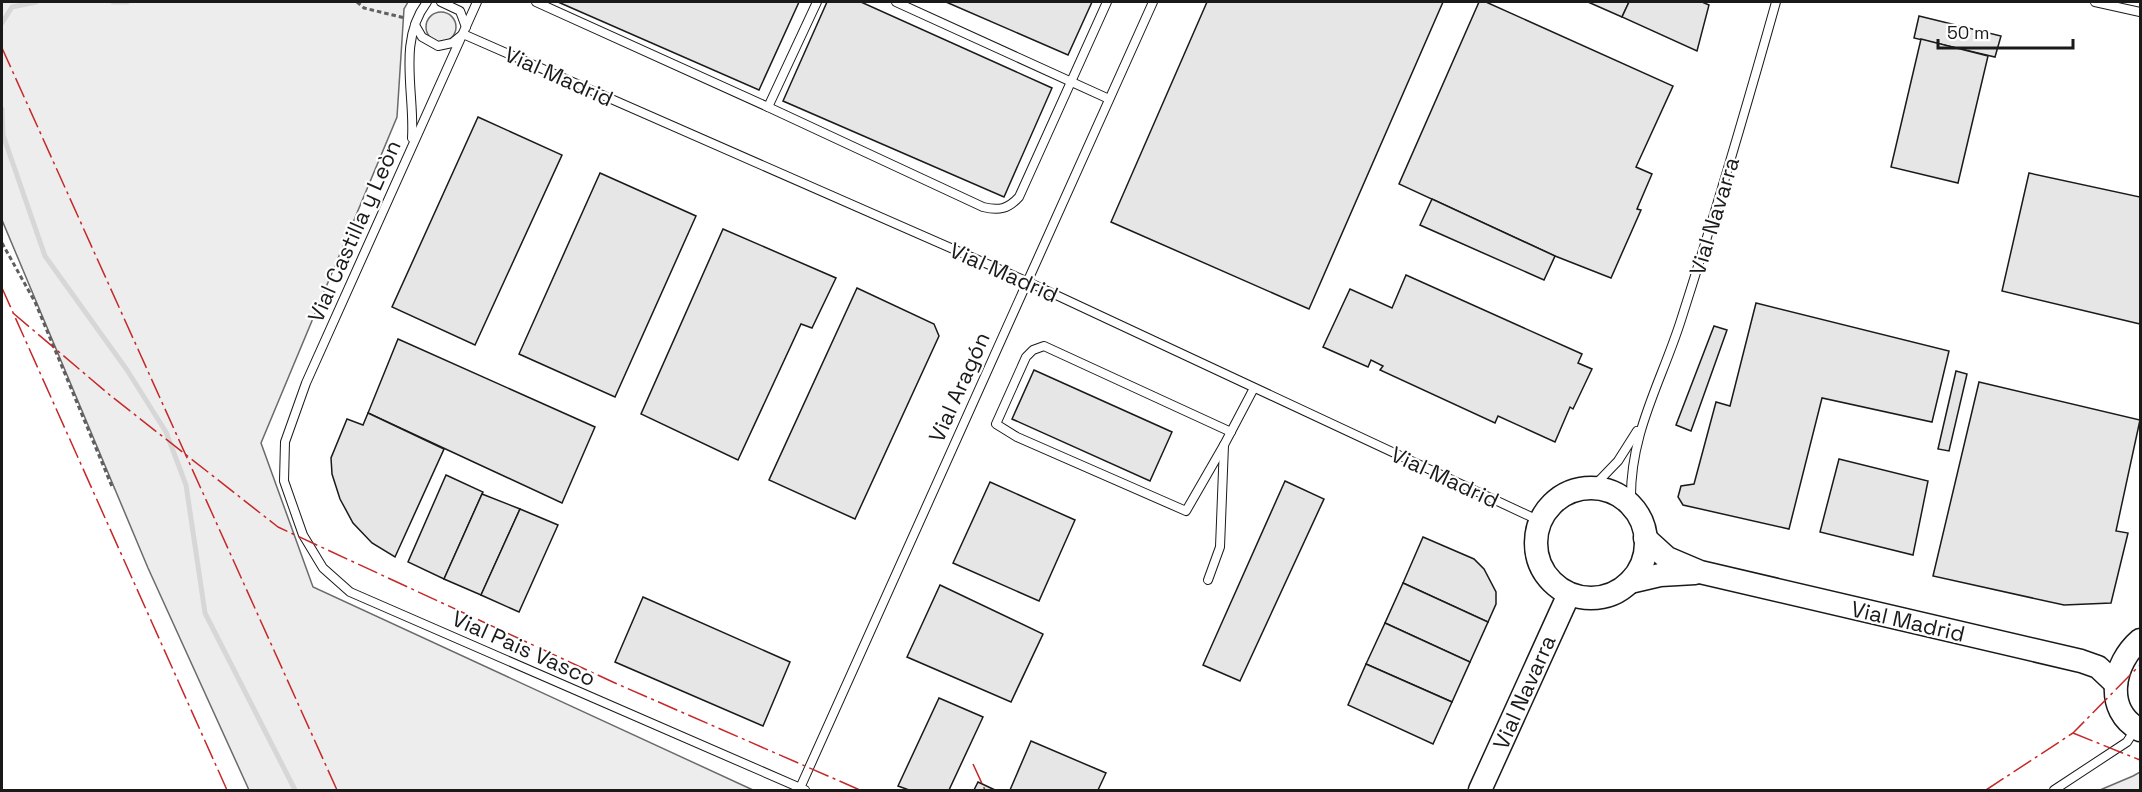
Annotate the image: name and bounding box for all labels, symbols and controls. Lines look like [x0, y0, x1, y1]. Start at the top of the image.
scale bar [1938, 12, 2073, 50]
text: 50 m [1947, 21, 1989, 44]
street label: Vial Madrid [500, 40, 618, 112]
street label: Vial Castilla y Leòn [301, 136, 407, 326]
street label: Vial Navarra [1683, 153, 1745, 279]
street label: Vial Madrid [945, 236, 1063, 308]
street label: Vial Aragón [922, 328, 996, 446]
street label: Vial Madrid [1386, 440, 1504, 514]
street label: Vial Madrid [1848, 594, 1968, 648]
street label: Vial Pais Vasco [448, 604, 600, 692]
street label: Vial Navarra [1486, 630, 1562, 754]

